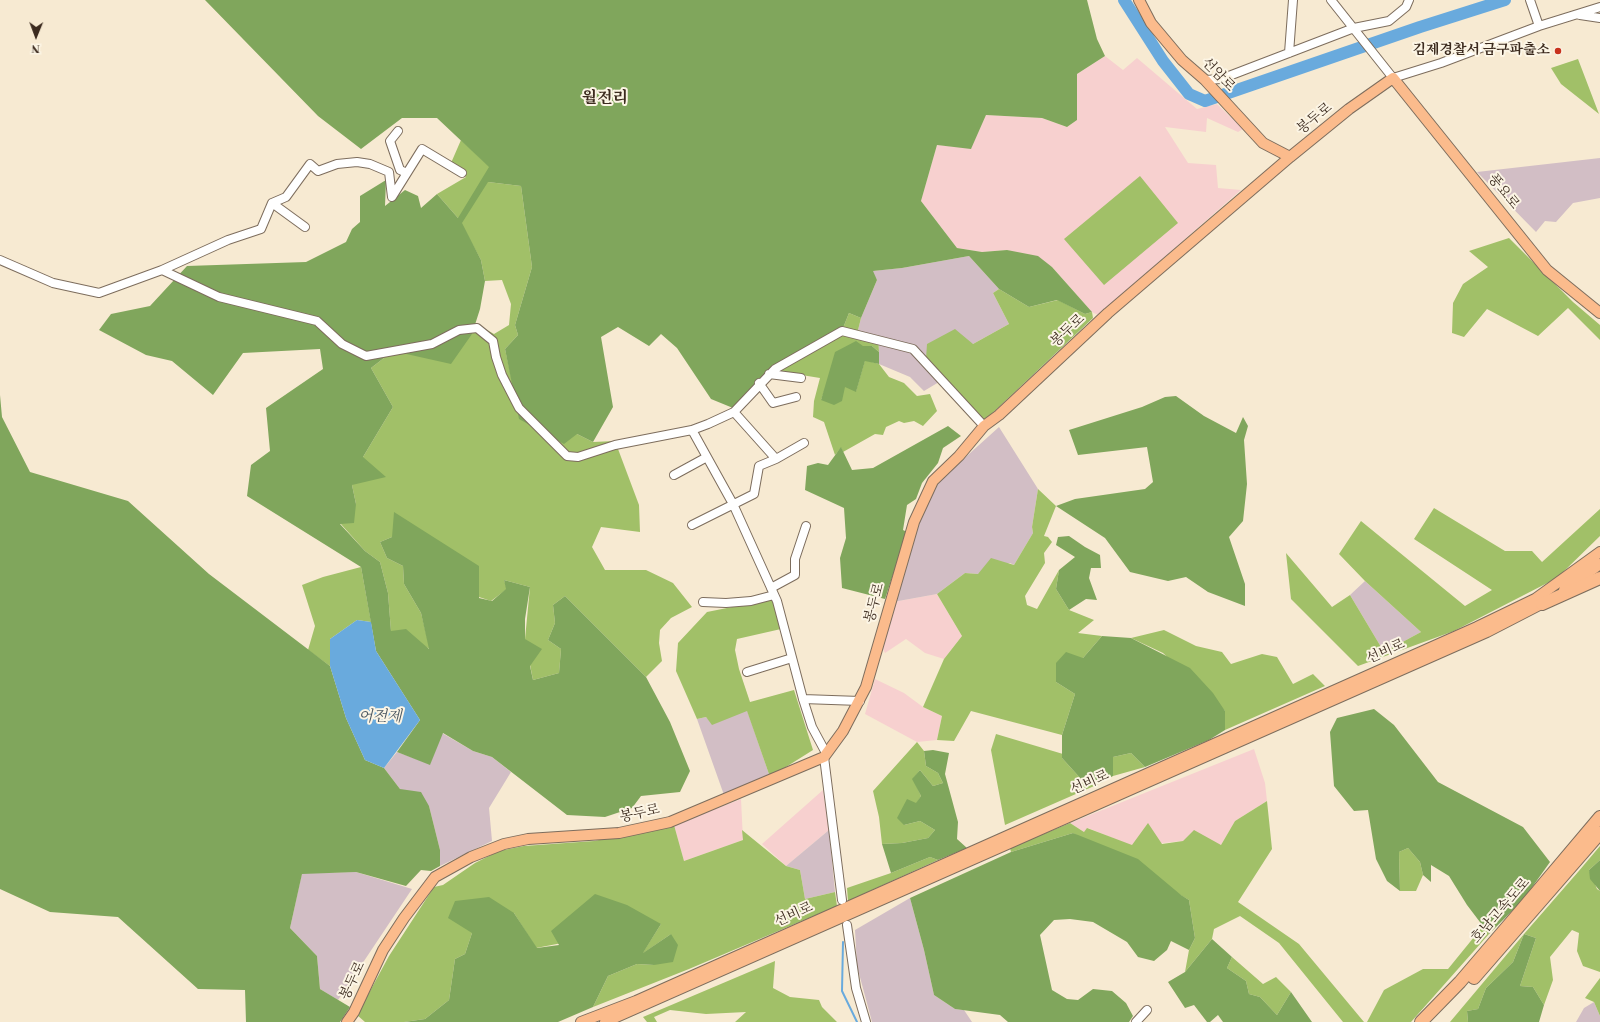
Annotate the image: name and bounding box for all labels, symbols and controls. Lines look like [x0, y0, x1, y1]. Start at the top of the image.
north arrow [16, 16, 56, 56]
text: N [31, 41, 40, 55]
place label: 김제경찰서 금구파출소 [1413, 43, 1550, 59]
marker: 김제경찰서 금구파출소 [1553, 46, 1563, 56]
street label: 선암로 [1198, 55, 1238, 95]
district label: 월전리 [582, 89, 628, 109]
street label: 봉두로 [1294, 100, 1336, 138]
street label: 풍요로 [1484, 171, 1522, 213]
street label: 봉두로 [1047, 311, 1089, 351]
street label: 봉두로 [862, 581, 888, 625]
street label: 선비로 [1364, 636, 1408, 668]
water label: 어전제 [358, 708, 402, 726]
street label: 선비로 [1068, 767, 1112, 799]
street label: 봉두로 [618, 802, 662, 826]
street label: 호남고속도로 [1468, 875, 1534, 947]
street label: 선비로 [772, 899, 816, 931]
street label: 봉두로 [337, 959, 369, 1003]

